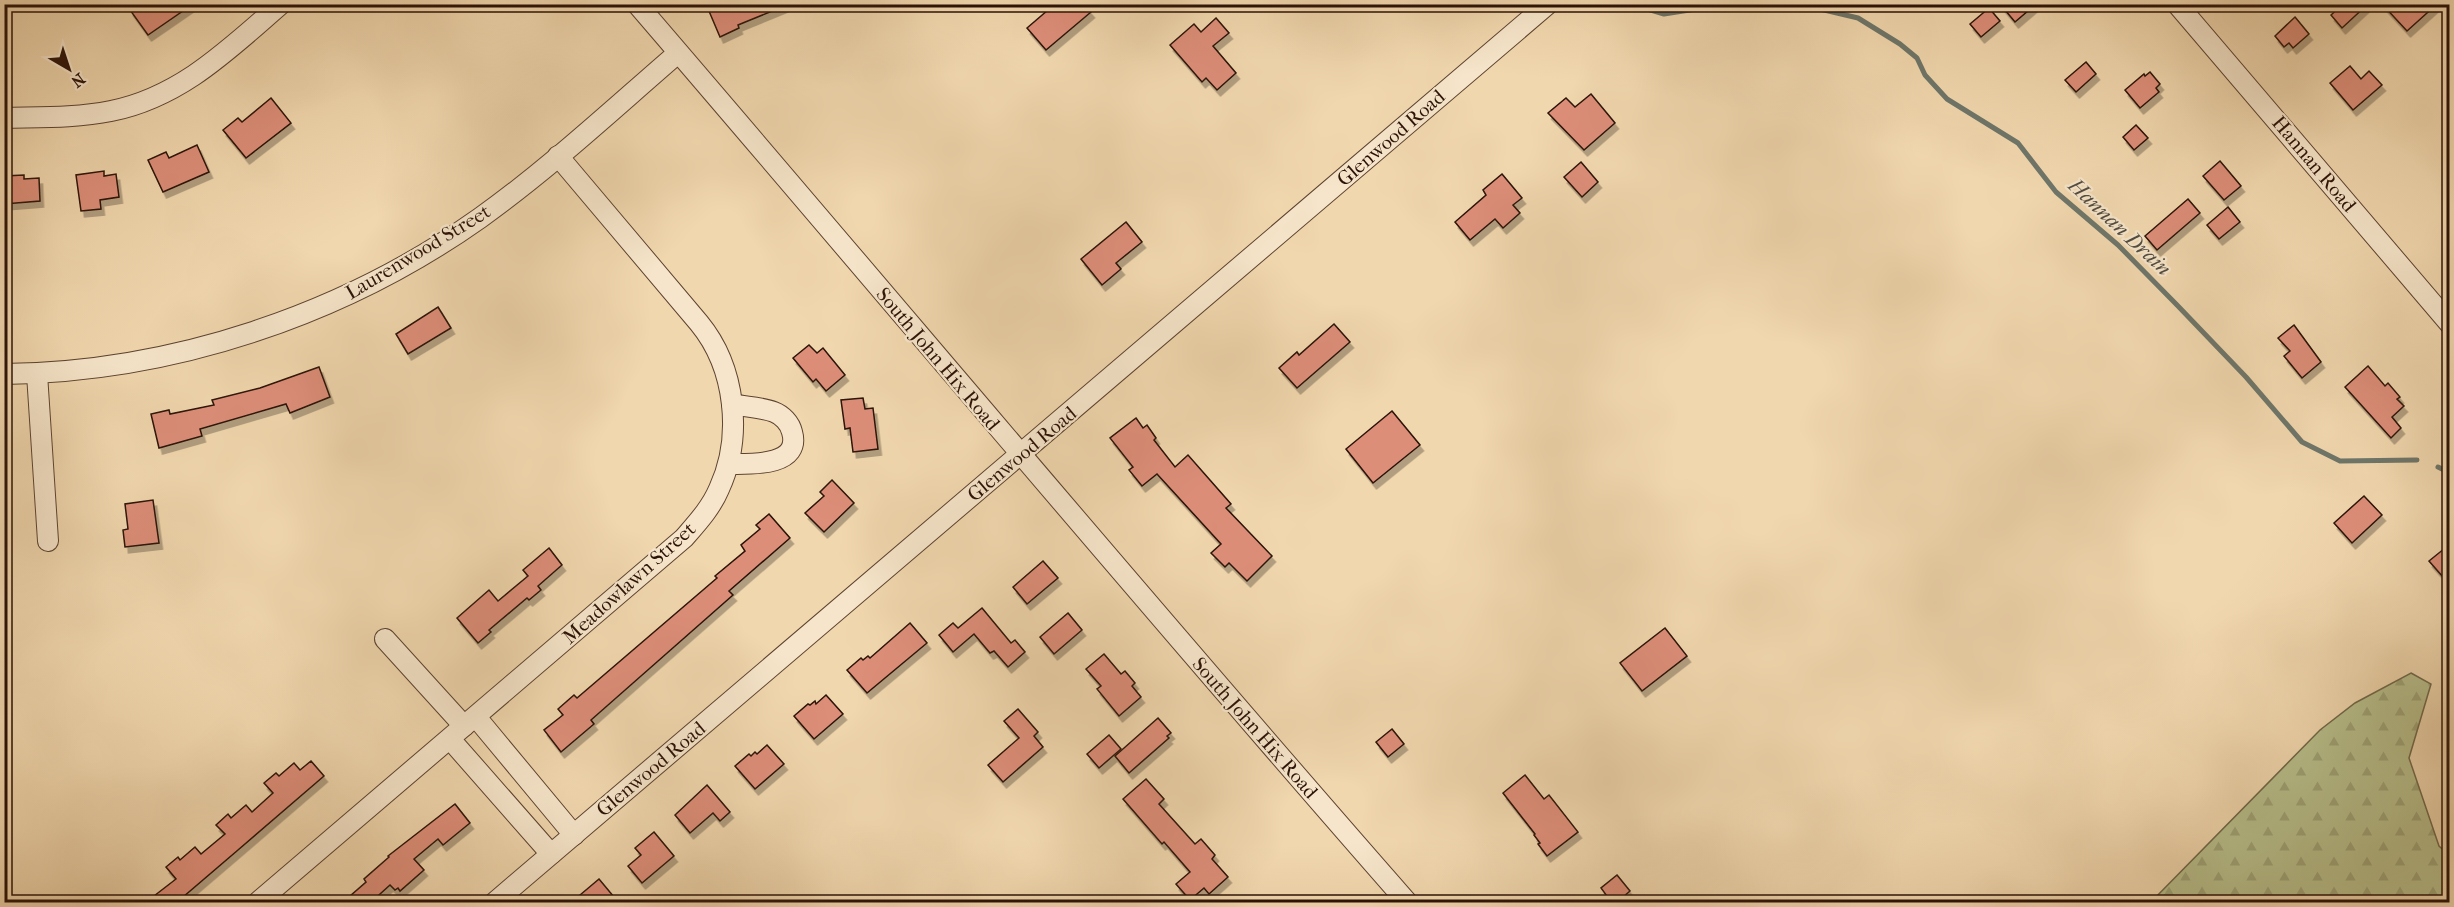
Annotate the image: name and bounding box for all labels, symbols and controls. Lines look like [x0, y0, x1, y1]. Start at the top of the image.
north arrow [39, 39, 99, 99]
text: N [67, 69, 89, 92]
street label: Glenwood Road [1332, 84, 1450, 191]
street label: Hannan Road [2267, 111, 2361, 217]
water label: Hannan Drain [2063, 173, 2176, 281]
street label: Laurenwood Street [341, 200, 495, 304]
street label: South John Hix Road [872, 283, 1005, 436]
street label: Glenwood Road [963, 401, 1082, 506]
street label: Meadowlawn Street [558, 517, 700, 649]
street label: South John Hix Road [1187, 653, 1323, 804]
street label: Glenwood Road [592, 716, 711, 821]

